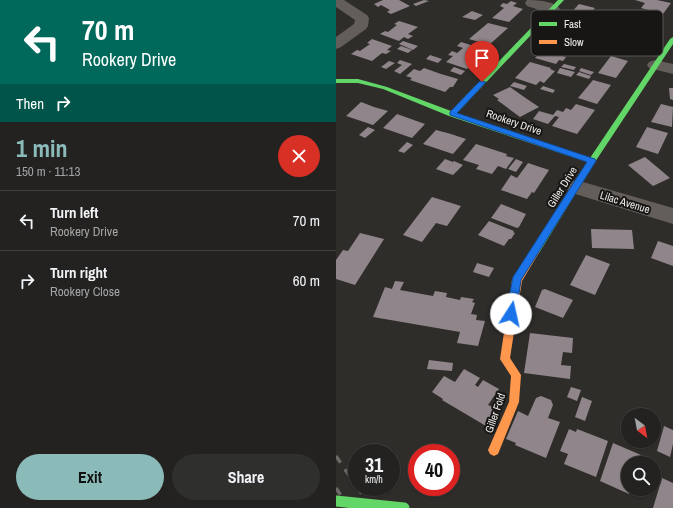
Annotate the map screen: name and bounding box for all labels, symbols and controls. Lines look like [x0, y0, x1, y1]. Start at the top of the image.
legend [531, 10, 663, 56]
text: 70 m [82, 11, 134, 49]
icon: left [16, 16, 68, 68]
text: Fast [564, 17, 582, 31]
text: Slow [564, 35, 584, 49]
pin [465, 41, 499, 82]
text: Rookery Drive [82, 47, 176, 72]
icon: arrive [471, 47, 493, 69]
icon: right [52, 92, 74, 114]
text: Then [16, 93, 44, 114]
street label: Rookery Drive [484, 106, 544, 138]
text: 1 min [16, 132, 67, 164]
button: close [278, 135, 320, 177]
text: 150 m · 11:13 [16, 163, 80, 180]
street label: Giller Drive [544, 164, 580, 210]
street label: Lilac Avenue [598, 188, 652, 216]
text: Turn left [50, 202, 98, 223]
icon: left [16, 210, 38, 232]
text: 70 m [293, 210, 320, 231]
text: Rookery Drive [50, 223, 118, 240]
text: Turn right [50, 262, 107, 283]
icon: right [16, 270, 38, 292]
text: 60 m [293, 270, 320, 291]
text: Rookery Close [50, 283, 120, 300]
position arrow [490, 293, 532, 335]
street label: Giller Fold [482, 391, 508, 435]
north arrow [621, 408, 661, 448]
map controls [621, 408, 661, 496]
speed limit sign: 40 [408, 444, 460, 496]
text: 31 [365, 451, 383, 478]
button: Exit [16, 454, 164, 500]
button: Share [172, 454, 320, 500]
button: search [621, 456, 661, 496]
text: km/h [365, 473, 383, 486]

